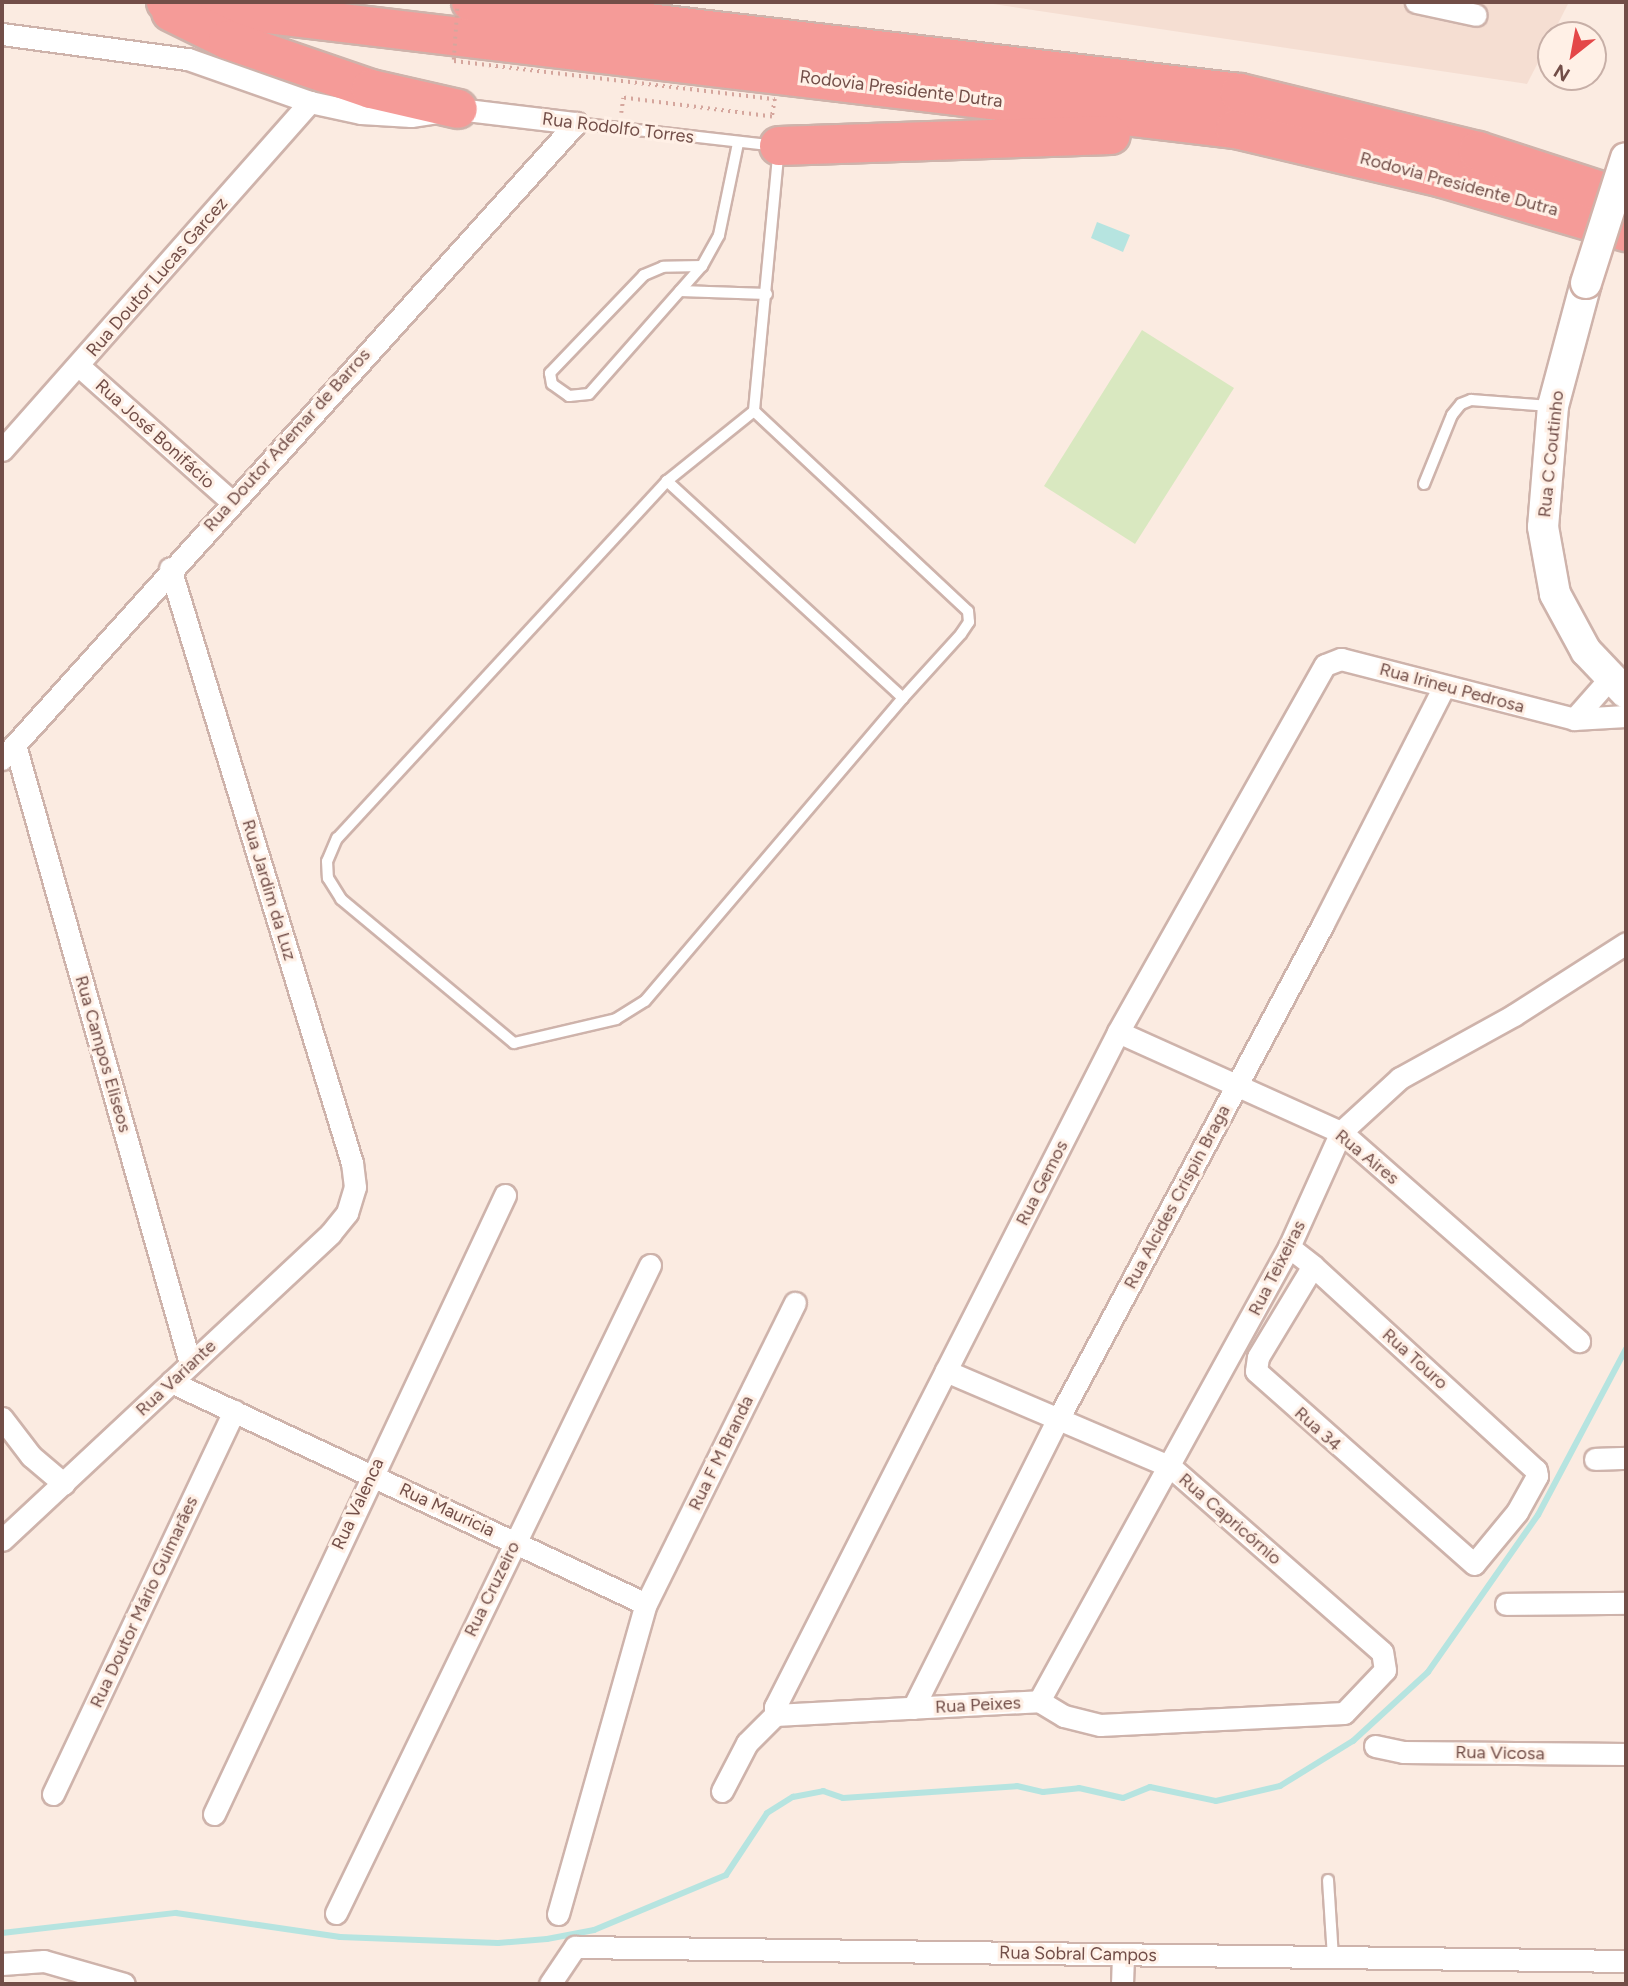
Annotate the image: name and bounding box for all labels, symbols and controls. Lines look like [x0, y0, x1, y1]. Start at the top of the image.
north arrow [1537, 21, 1607, 91]
text: N [1550, 59, 1574, 86]
street label: Rodovia Presidente Dutra [798, 66, 1004, 112]
street label: Rua Rodolfo Torres [541, 108, 695, 148]
street label: Rodovia Presidente Dutra [1357, 147, 1561, 221]
street label: Rua Doutor Lucas Garcez [82, 193, 232, 361]
street label: Rua Doutor Ademar de Barros [199, 344, 375, 536]
street label: Rua José Bonifácio [91, 375, 219, 493]
street label: Rua C Coutinho [1534, 390, 1568, 518]
street label: Rua Irineu Pedrosa [1377, 658, 1527, 718]
street label: Rua Jardim da Luz [237, 817, 301, 963]
street label: Rua Campos Eliseos [70, 973, 136, 1135]
street label: Rua Alcides Crispin Braga [1119, 1101, 1235, 1293]
street label: Rua Aires [1331, 1125, 1403, 1189]
street label: Rua Gemos [1011, 1137, 1073, 1229]
street label: Rua Teixeiras [1244, 1217, 1310, 1319]
street label: Rua Touro [1378, 1324, 1452, 1394]
street label: Rua Variante [131, 1335, 221, 1421]
street label: Rua F M Branda [684, 1392, 758, 1514]
street label: Rua 34 [1290, 1402, 1346, 1456]
street label: Rua Valenca [327, 1455, 389, 1553]
street label: Rua Capricórnio [1174, 1469, 1286, 1569]
street label: Rua Mauricia [396, 1479, 498, 1541]
street label: Rua Doutor Mário Guimarães [85, 1493, 203, 1711]
street label: Rua Cruzeiro [460, 1538, 524, 1640]
street label: Rua Peixes [935, 1692, 1021, 1718]
street label: Rua Vicosa [1455, 1741, 1545, 1765]
street label: Rua Sobral Campos [999, 1942, 1157, 1966]

